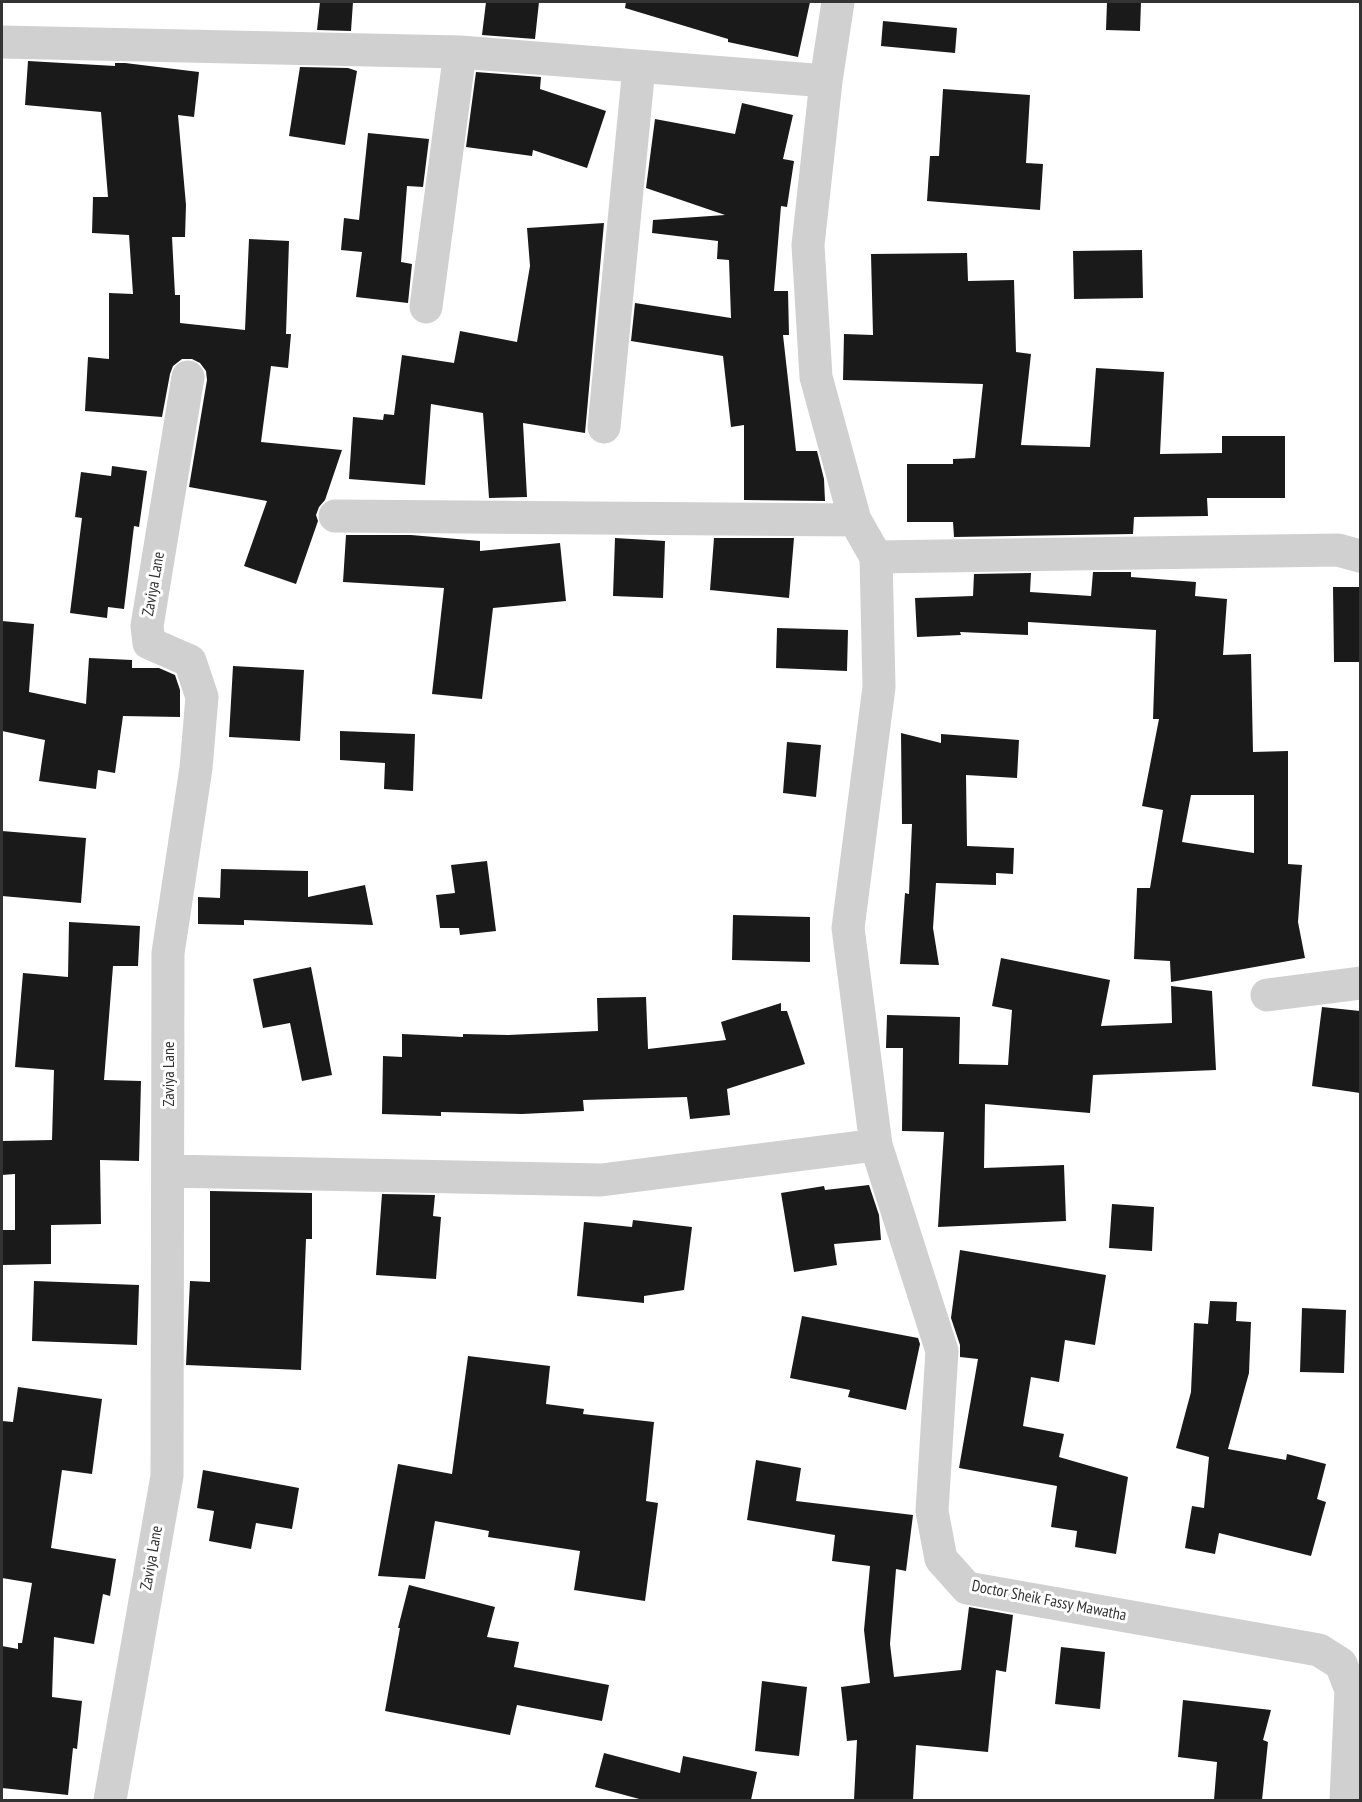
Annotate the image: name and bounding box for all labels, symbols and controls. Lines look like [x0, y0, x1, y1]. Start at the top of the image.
street label: Zaviya Lane [139, 550, 169, 618]
street label: Zaviya Lane [159, 1041, 179, 1107]
street label: Zaviya Lane [137, 1524, 167, 1592]
street label: Doctor Sheik Fassy Mawatha [970, 1577, 1128, 1625]

